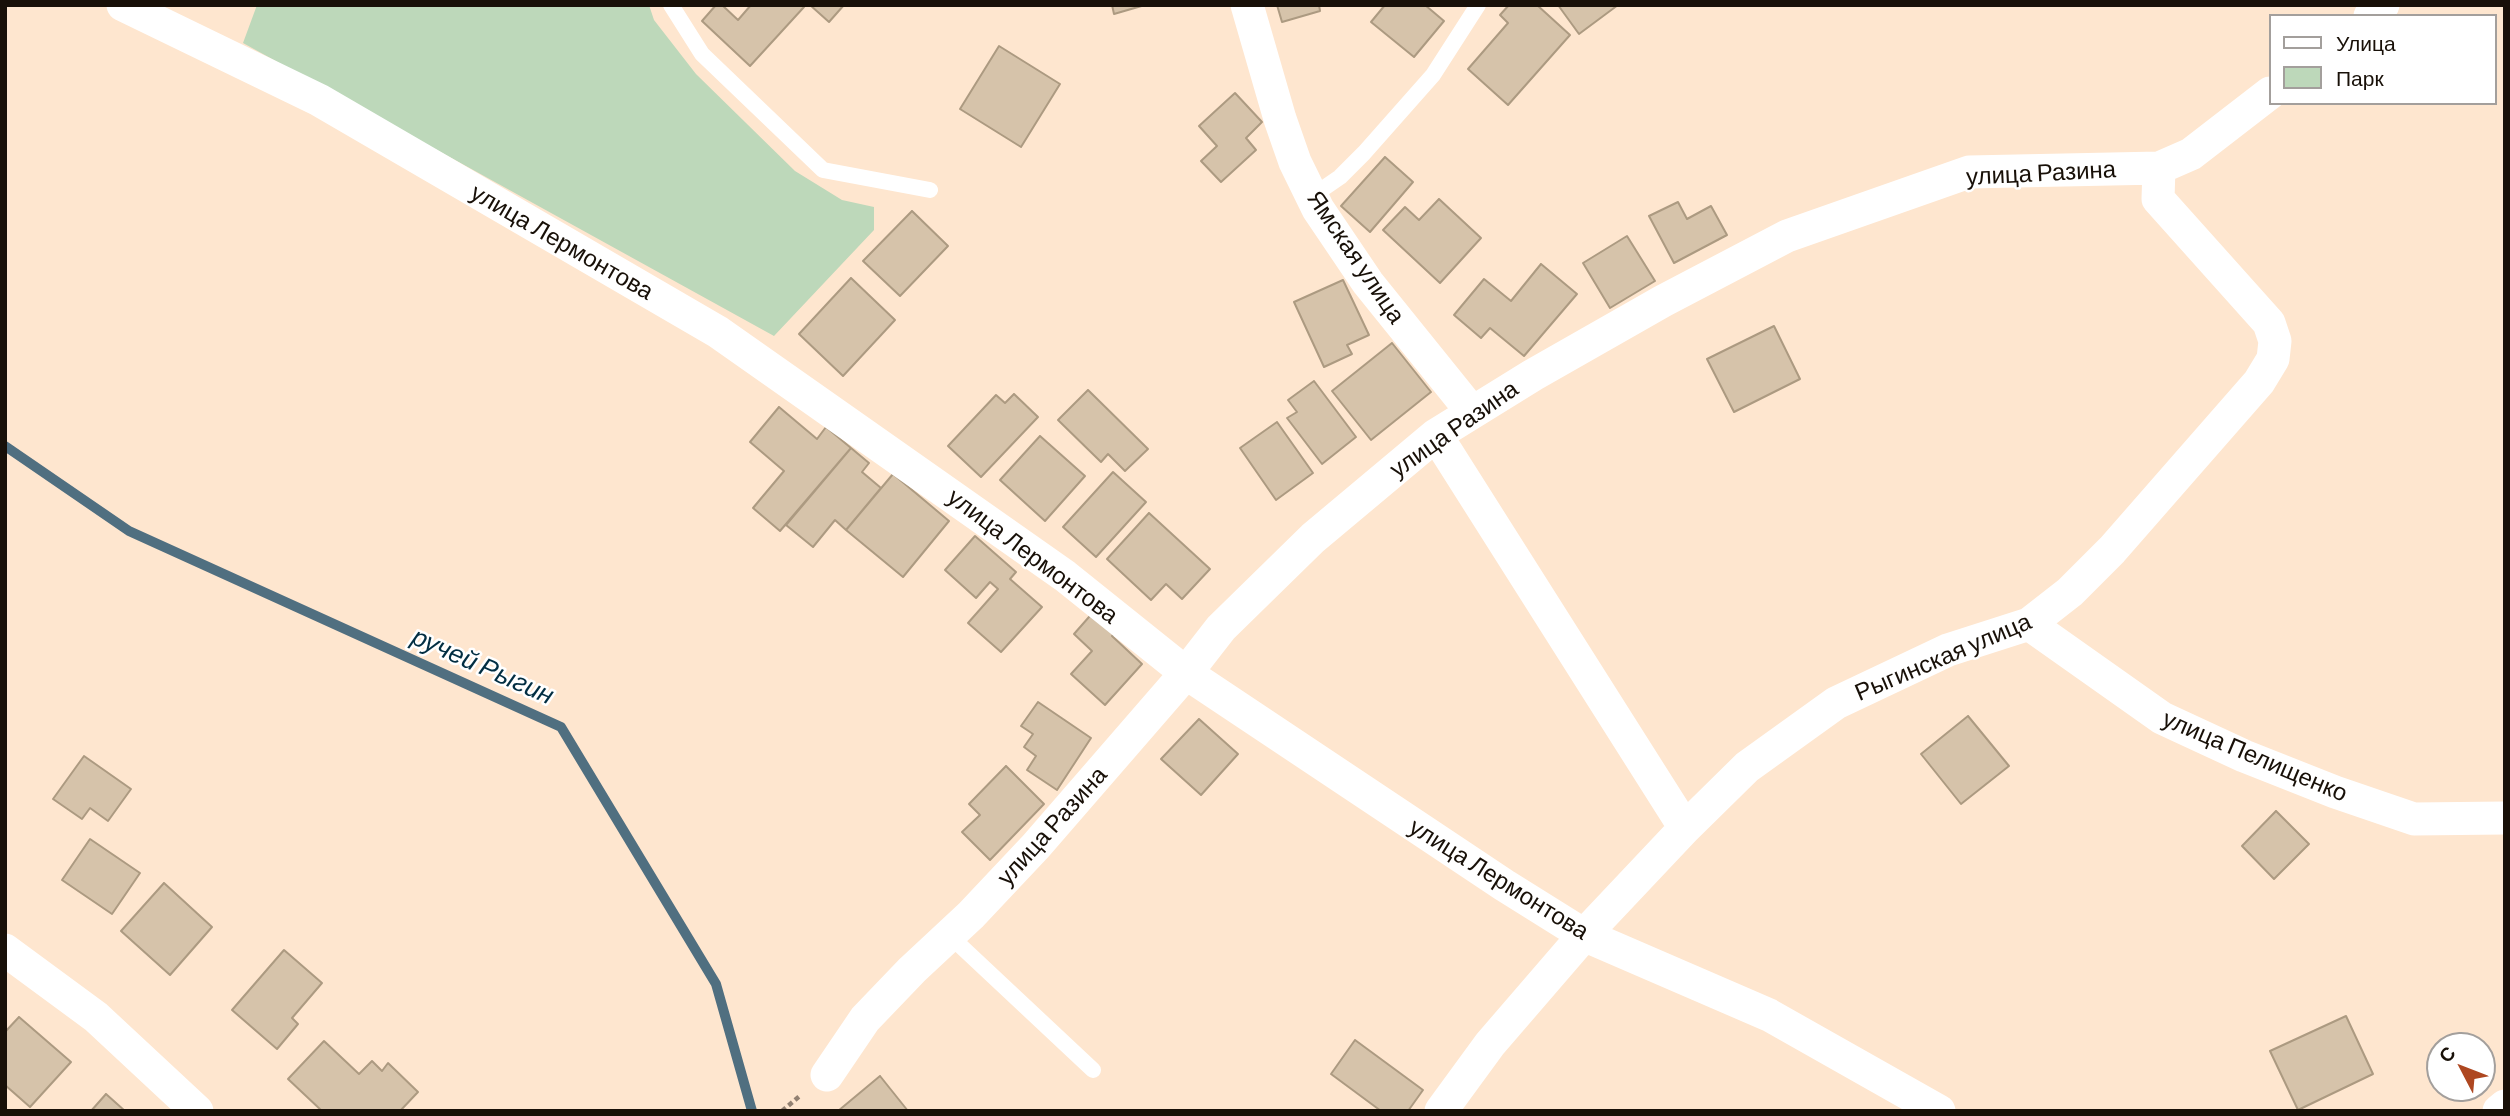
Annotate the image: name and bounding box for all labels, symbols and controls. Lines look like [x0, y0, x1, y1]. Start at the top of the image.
legend [2268, 14, 2496, 105]
text: Улица [2336, 30, 2396, 55]
text: Парк [2336, 65, 2384, 90]
street label: улица Разина [1965, 155, 2117, 191]
street label: улица Лермонтова [466, 178, 658, 306]
street label: Ямская улица [1301, 185, 1411, 329]
street label: улица Разина [1384, 374, 1524, 484]
street label: улица Лермонтова [942, 482, 1124, 630]
street label: Рыгинская улица [1850, 607, 2036, 707]
water label: ручей Рыгин [407, 621, 559, 711]
street label: улица Пелищенко [2158, 704, 2352, 808]
street label: улица Разина [991, 761, 1113, 891]
street label: улица Лермонтова [1404, 812, 1594, 946]
north arrow [2426, 1032, 2496, 1102]
text: С [2433, 1041, 2460, 1067]

